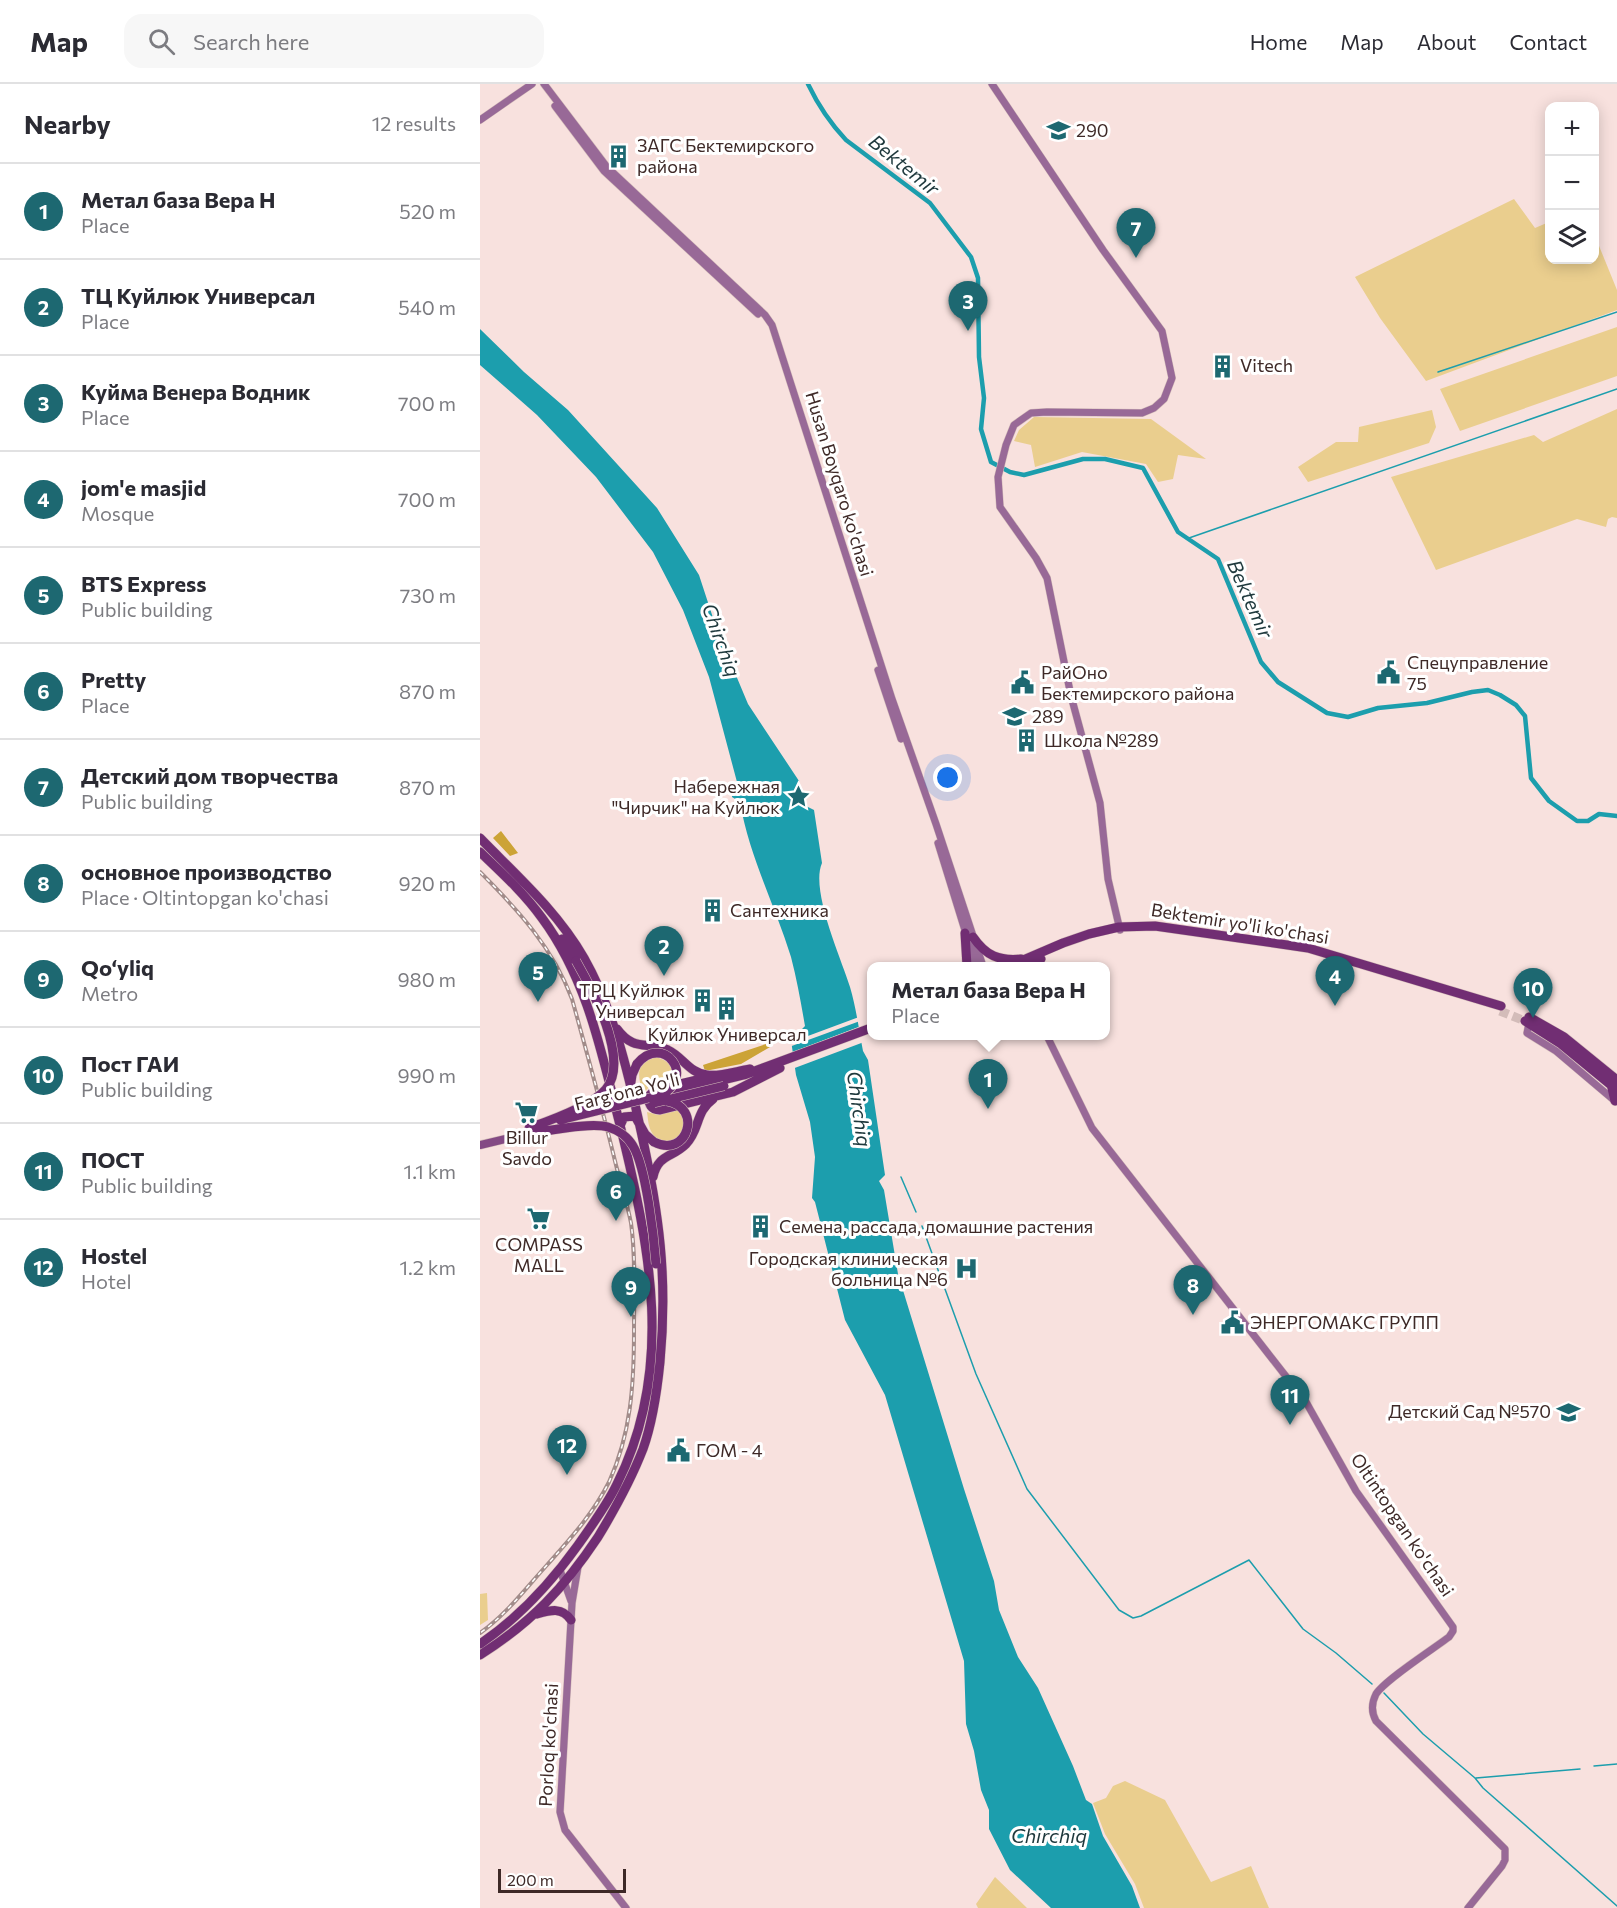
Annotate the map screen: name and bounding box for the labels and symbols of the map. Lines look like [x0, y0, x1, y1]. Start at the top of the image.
school or university icon: 290 [1045, 118, 1071, 144]
place label: 290 [1076, 119, 1109, 141]
water label: Bektemir [865, 129, 945, 200]
place label: ЗАГС Бектемирского района [637, 134, 814, 177]
building icon: ЗАГС Бектемирского района [606, 143, 632, 169]
pin: 7 [1116, 208, 1156, 258]
pin: 3 [948, 282, 988, 331]
building icon: Vitech [1209, 353, 1235, 379]
place label: Vitech [1240, 354, 1293, 376]
street label: Husan Boyqaro ko'chasi [801, 389, 879, 579]
water label: Bektemir [1223, 556, 1279, 643]
water label: Chirchiq [698, 600, 746, 680]
place label: Спецуправление 75 [1407, 651, 1548, 694]
public building icon: Спецуправление 75 [1376, 660, 1402, 686]
place label: РайОно Бектемирского района [1041, 661, 1234, 704]
public building icon: РайОно Бектемирского района [1010, 670, 1036, 696]
school or university icon: 289 [1001, 704, 1027, 730]
place label: 289 [1032, 705, 1064, 727]
building icon: Школа №289 [1013, 728, 1039, 754]
place label: Школа №289 [1044, 729, 1159, 751]
your location [933, 763, 962, 792]
place label: Набережная "Чирчик" на Куйлюк [612, 775, 780, 818]
place icon: Набережная "Чирчик" на Куйлюк [785, 784, 811, 810]
building icon: Сантехника [699, 898, 725, 924]
street label: Bektemir yo'li ko'chasi [1150, 898, 1331, 948]
place label: Сантехника [730, 899, 829, 921]
pin: 2 [644, 926, 684, 976]
pin: 5 [518, 952, 558, 1002]
pin: 4 [1316, 956, 1354, 1006]
pin: 10 [1514, 968, 1552, 1018]
place label: ТРЦ Куйлюк Универсал [579, 979, 685, 1022]
building icon: ТРЦ Куйлюк Универсал [690, 988, 716, 1014]
building icon: Куйлюк Универсал [714, 996, 740, 1022]
place label: Куйлюк Универсал [647, 1023, 807, 1045]
pin: 1 [968, 1060, 1008, 1109]
street label: Farg'ona Yo'li [572, 1067, 682, 1115]
water label: Chirchiq [843, 1069, 877, 1149]
supermarket icon: Billur Savdo [514, 1099, 540, 1125]
place label: Billur Savdo [502, 1126, 552, 1169]
pin: 6 [596, 1172, 636, 1221]
supermarket icon: COMPASS MALL [526, 1206, 552, 1232]
building icon: Семена, рассада, домашние растения [748, 1214, 774, 1240]
place label: Семена, рассада, домашние растения [779, 1215, 1093, 1237]
place label: COMPASS MALL [495, 1233, 583, 1276]
place label: Городская клиническая больница №6 [749, 1247, 948, 1290]
hospital icon: Городская клиническая больница №6 [953, 1256, 979, 1282]
pin: 8 [1174, 1266, 1212, 1315]
pin: 9 [612, 1268, 650, 1317]
public building icon: ЭНЕРГОМАКС ГРУПП [1219, 1310, 1245, 1336]
place label: ЭНЕРГОМАКС ГРУПП [1250, 1311, 1439, 1333]
pin: 11 [1270, 1376, 1310, 1425]
school or university icon: Детский Сад №570 [1556, 1399, 1582, 1425]
place label: Детский Сад №570 [1388, 1400, 1551, 1422]
pin: 12 [548, 1426, 586, 1475]
public building icon: ГОМ - 4 [665, 1438, 691, 1464]
place label: ГОМ - 4 [696, 1439, 763, 1461]
street label: Oltintopgan ko'chasi [1347, 1449, 1459, 1600]
street label: Porloq ko'chasi [534, 1683, 562, 1807]
water label: Chirchiq [1011, 1823, 1087, 1847]
scale bar [498, 1866, 626, 1894]

